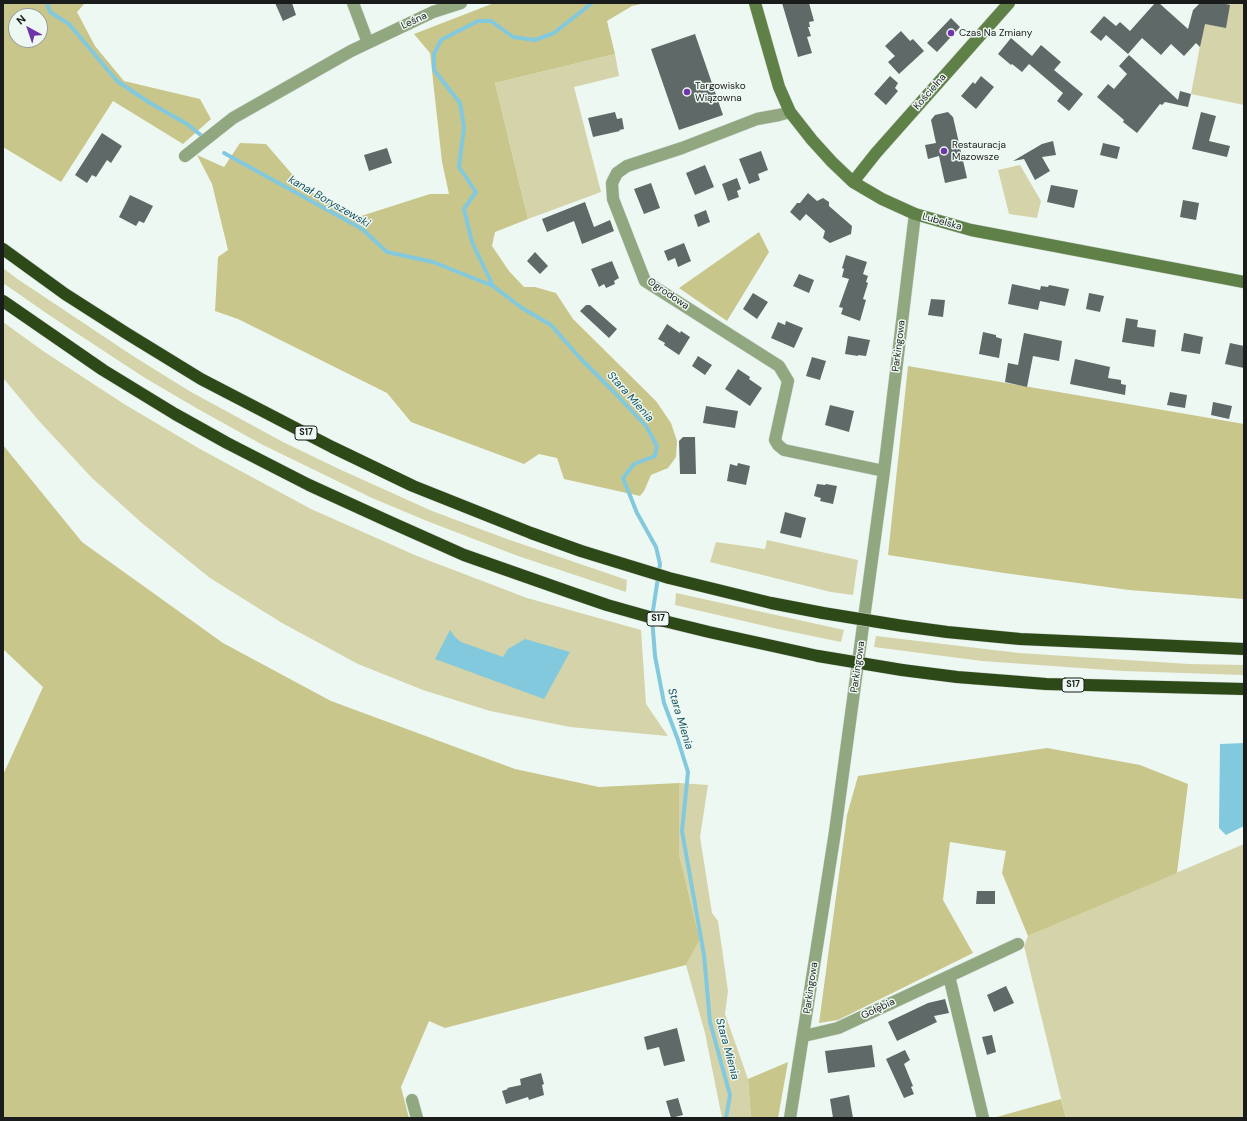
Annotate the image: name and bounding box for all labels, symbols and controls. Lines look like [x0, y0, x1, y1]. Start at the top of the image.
north arrow [8, 8, 48, 48]
street label: Leśna [399, 10, 429, 32]
text: N [13, 12, 29, 28]
place label: Czas Na Zmiany [959, 27, 1032, 39]
marker: Czas Na Zmiany [946, 28, 956, 38]
street label: Kościelna [911, 72, 949, 112]
place label: Targowisko Wiązowna [695, 80, 746, 104]
marker: Targowisko Wiązowna [682, 87, 692, 97]
place label: Restauracja Mazowsze [952, 139, 1006, 162]
marker: Restauracja Mazowsze [939, 146, 949, 156]
water label: kanał Boryszewski [286, 173, 372, 231]
street label: Lubelska [921, 211, 963, 233]
street label: Ogrodowa [645, 276, 691, 312]
street label: Parkingowa [890, 320, 908, 372]
water label: Stara Mienia [604, 369, 656, 425]
road number: S17 [295, 426, 317, 440]
road number: S17 [647, 612, 669, 626]
street label: Parkingowa [848, 640, 868, 694]
road number: S17 [1062, 678, 1084, 692]
water label: Stara Mienia [664, 687, 696, 751]
street label: Parkingowa [801, 961, 821, 1015]
street label: Gołębia [859, 996, 897, 1022]
water label: Stara Mienia [712, 1017, 742, 1081]

